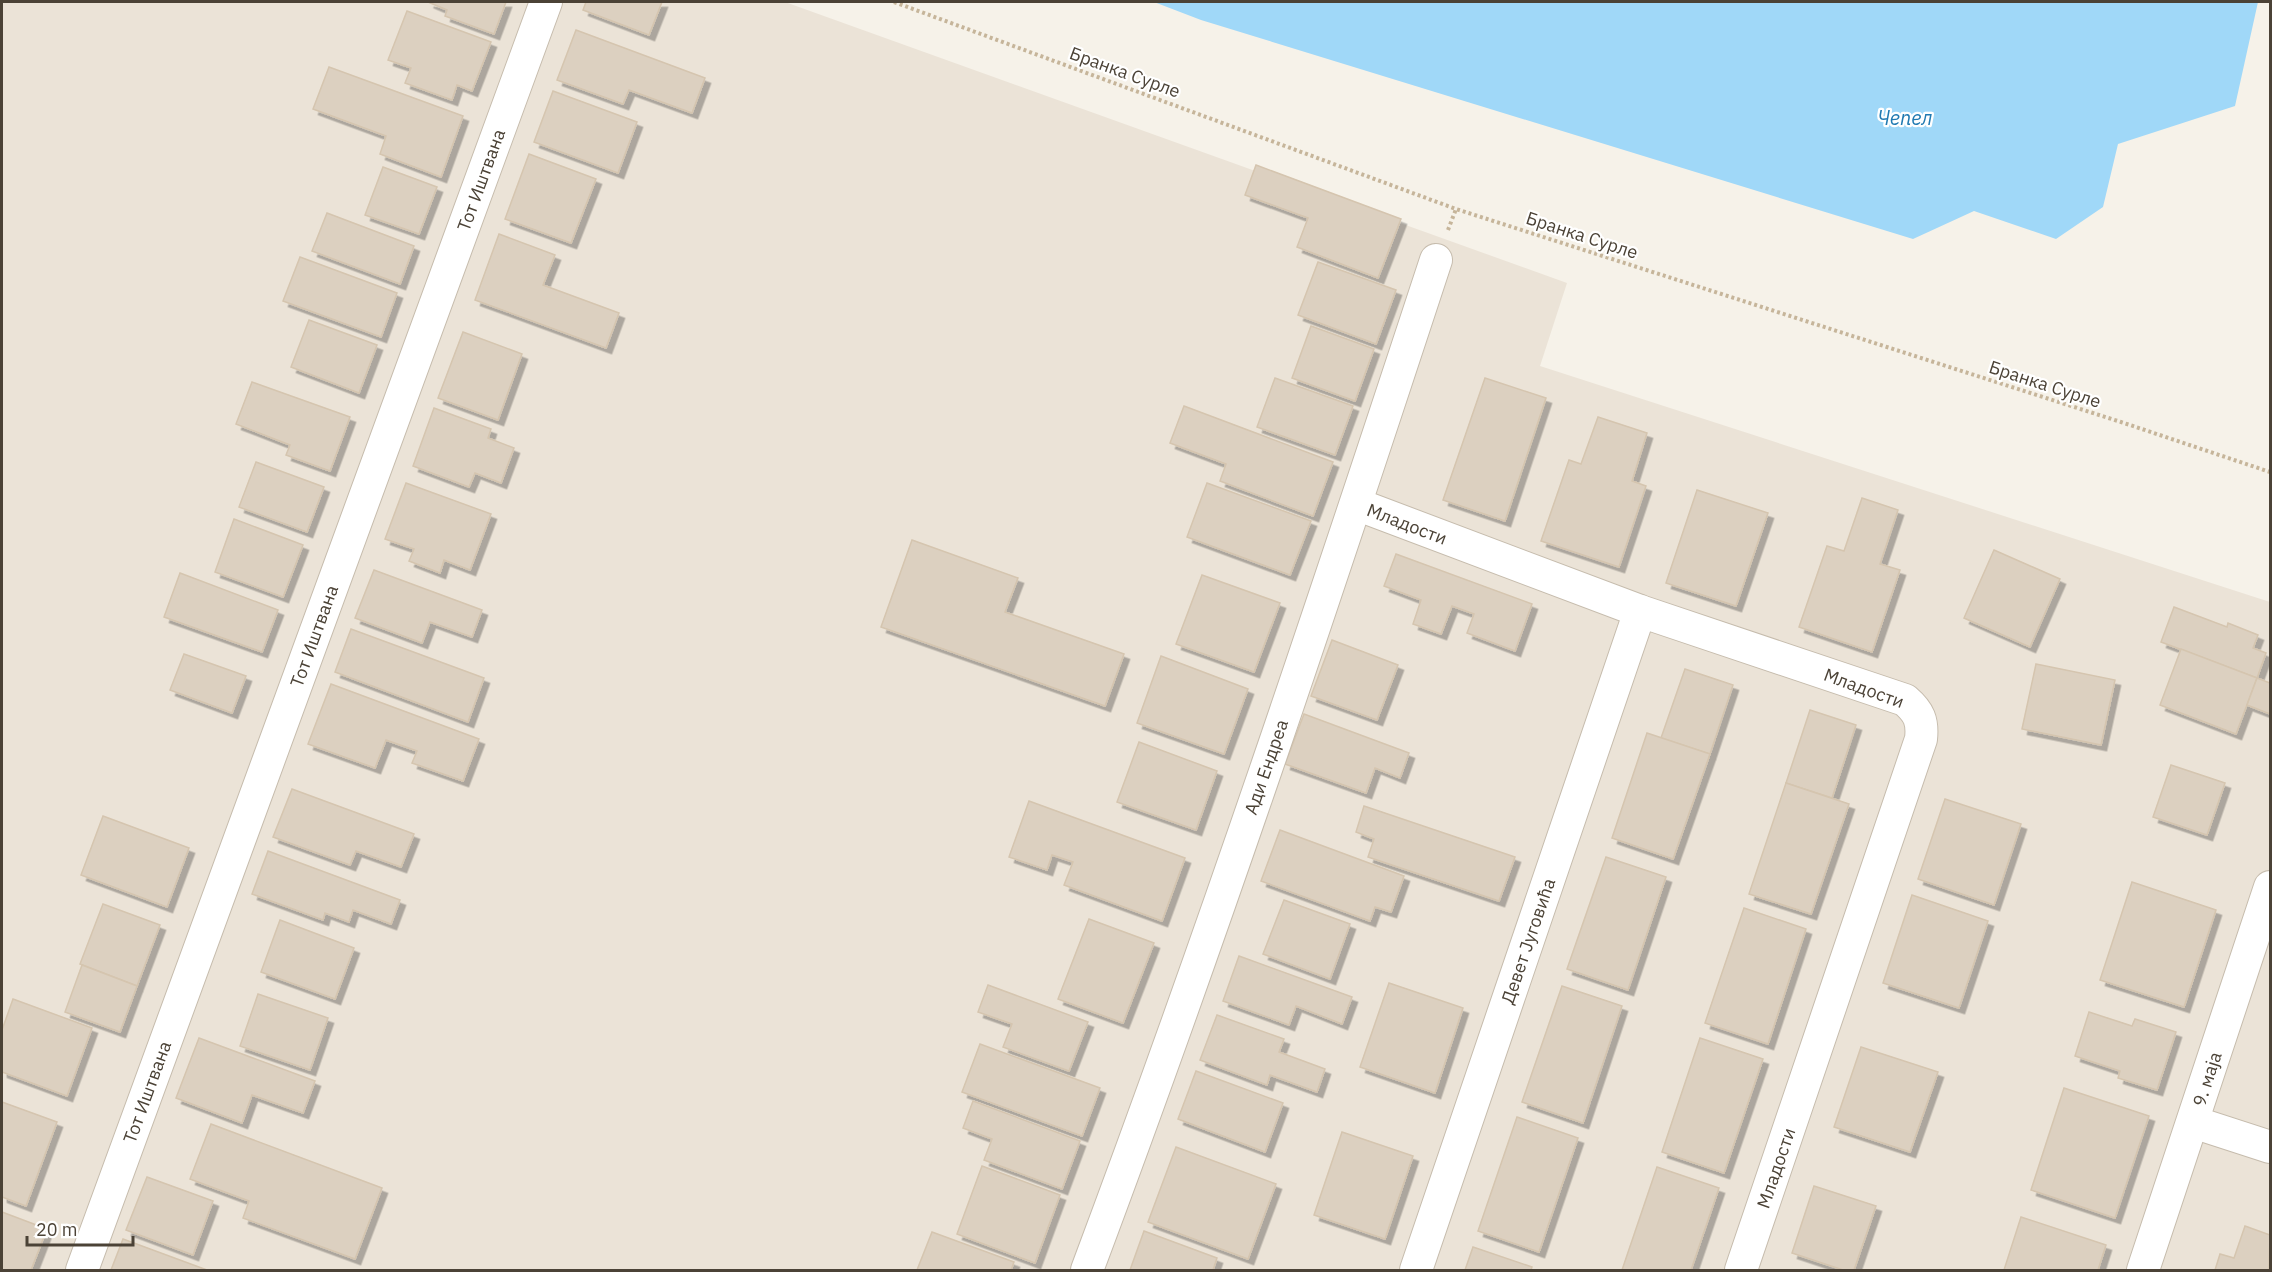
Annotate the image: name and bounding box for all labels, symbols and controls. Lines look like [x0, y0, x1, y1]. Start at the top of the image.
street label: Бранка Сурле [1066, 41, 1184, 103]
water label: Чепел [1877, 104, 1933, 131]
street label: Тот Иштвана [452, 125, 510, 234]
street label: Бранка Сурле [1523, 206, 1641, 264]
street label: Бранка Сурле [1986, 355, 2104, 413]
street label: Младости [1364, 498, 1450, 550]
street label: Тот Иштвана [285, 581, 343, 690]
street label: Младости [1821, 663, 1907, 713]
street label: Ади Ендреа [1239, 716, 1293, 818]
street label: Девет Југовића [1496, 875, 1560, 1007]
street label: Тот Иштвана [118, 1037, 176, 1146]
street label: 9. маја [2187, 1048, 2227, 1109]
street label: Младости [1751, 1125, 1801, 1211]
scale bar [27, 1209, 134, 1247]
text: 20 m [36, 1218, 78, 1241]

